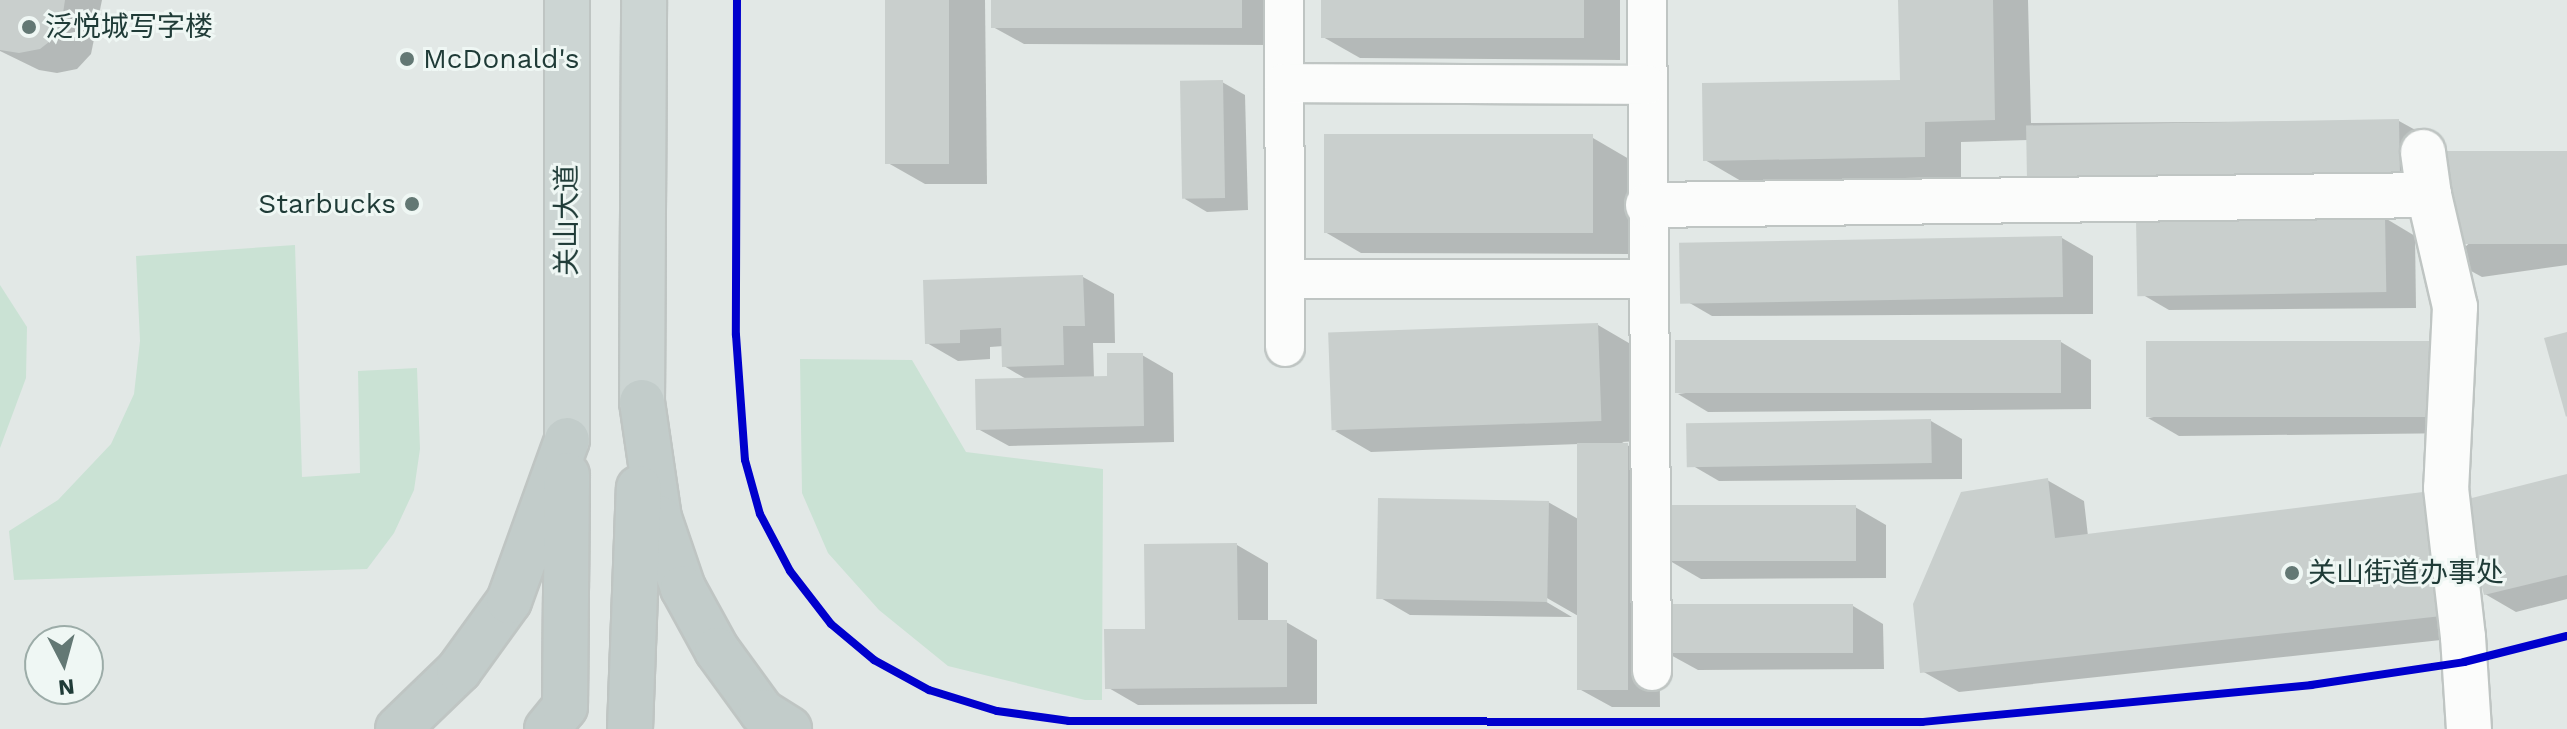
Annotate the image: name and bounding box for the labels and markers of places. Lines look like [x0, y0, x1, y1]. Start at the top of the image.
place label: 泛悦城写字楼 [45, 10, 213, 44]
marker: 泛悦城写字楼 [20, 18, 38, 36]
place label: McDonald's [423, 42, 580, 76]
marker: McDonald's [398, 50, 416, 68]
place label: Starbucks [258, 187, 396, 221]
marker: Starbucks [403, 195, 421, 213]
place label: 关山街道办事处 [2308, 556, 2504, 590]
marker: 关山街道办事处 [2283, 564, 2301, 582]

